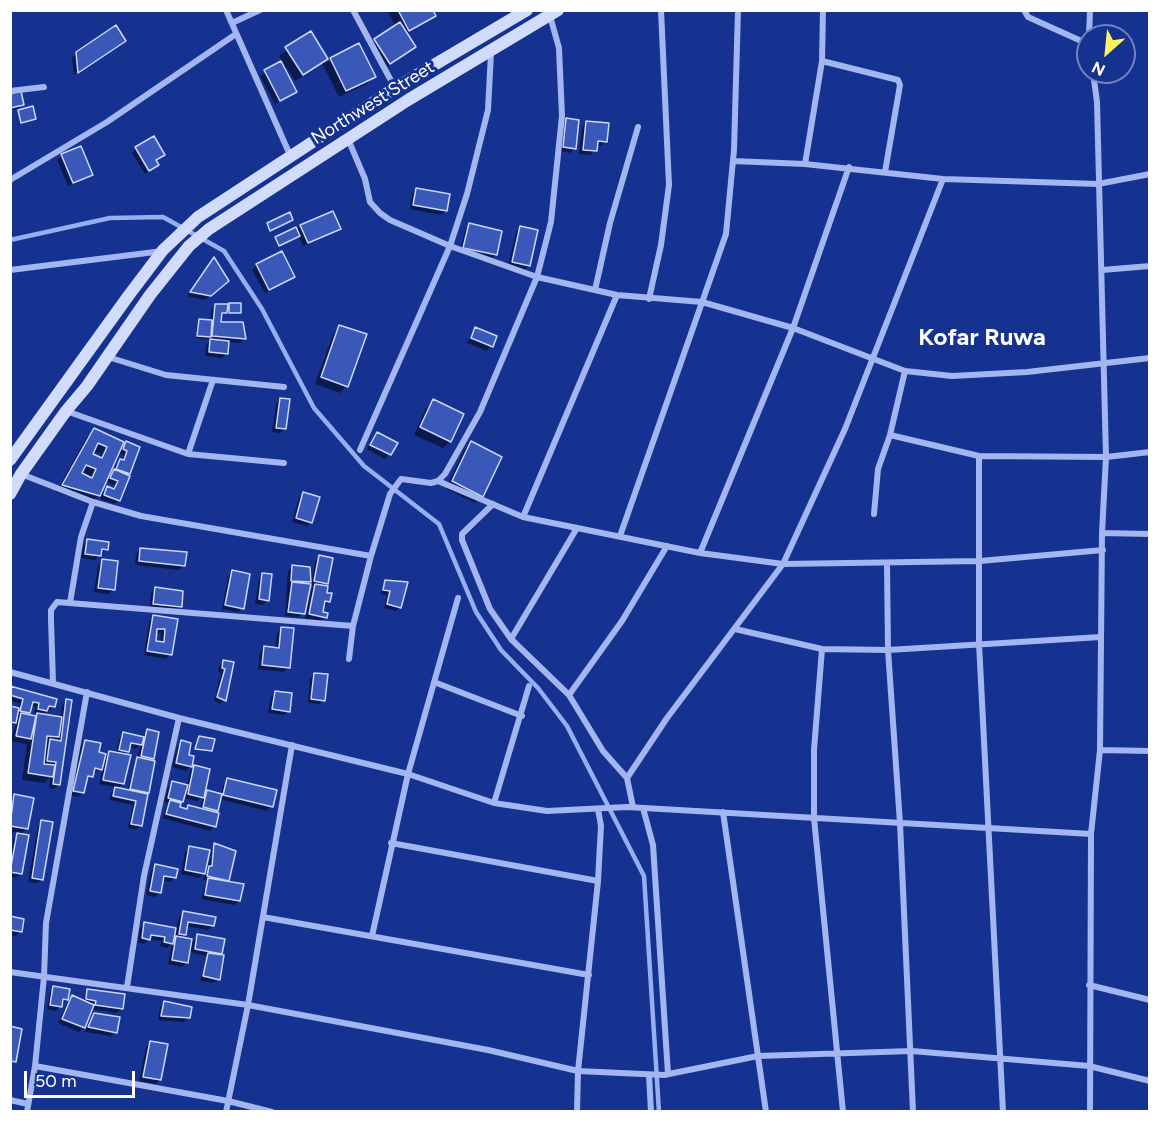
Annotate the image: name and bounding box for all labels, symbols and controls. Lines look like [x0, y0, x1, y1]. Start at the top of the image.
north arrow [1076, 24, 1136, 84]
street label: Northwest Street [308, 56, 438, 150]
text: N [1089, 57, 1108, 80]
district label: Kofar Ruwa [918, 324, 1046, 352]
scale bar [27, 1059, 138, 1097]
text: 50 m [35, 1070, 77, 1092]

